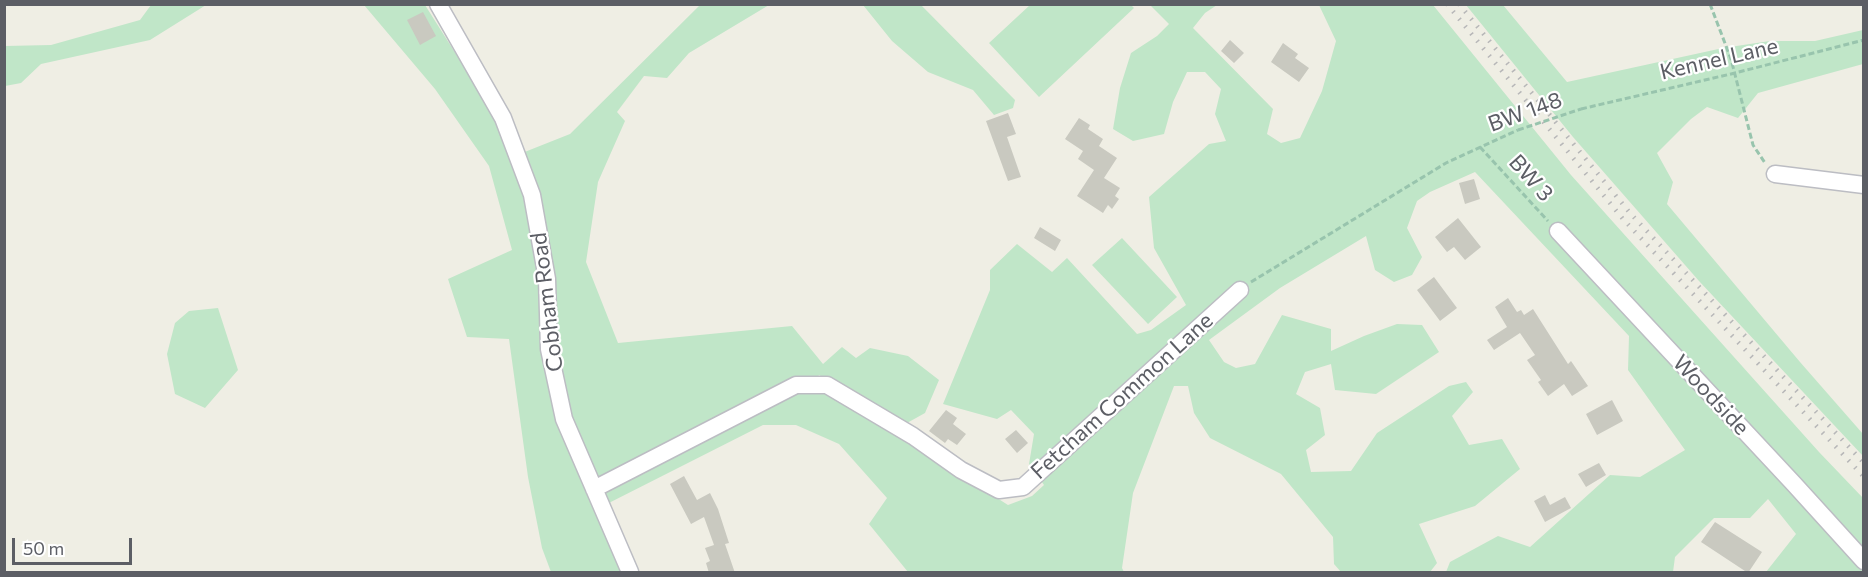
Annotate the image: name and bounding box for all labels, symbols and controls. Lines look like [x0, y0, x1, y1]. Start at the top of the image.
street label: Kennel Lane [1657, 33, 1781, 85]
street label: BW 148 [1484, 86, 1566, 138]
street label: BW 3 [1503, 149, 1559, 207]
street label: Cobham Road [525, 231, 569, 373]
street label: Fetcham Common Lane [1026, 307, 1218, 485]
street label: Woodside [1667, 349, 1755, 441]
scale bar [15, 526, 135, 564]
text: 50 m [23, 537, 64, 559]

